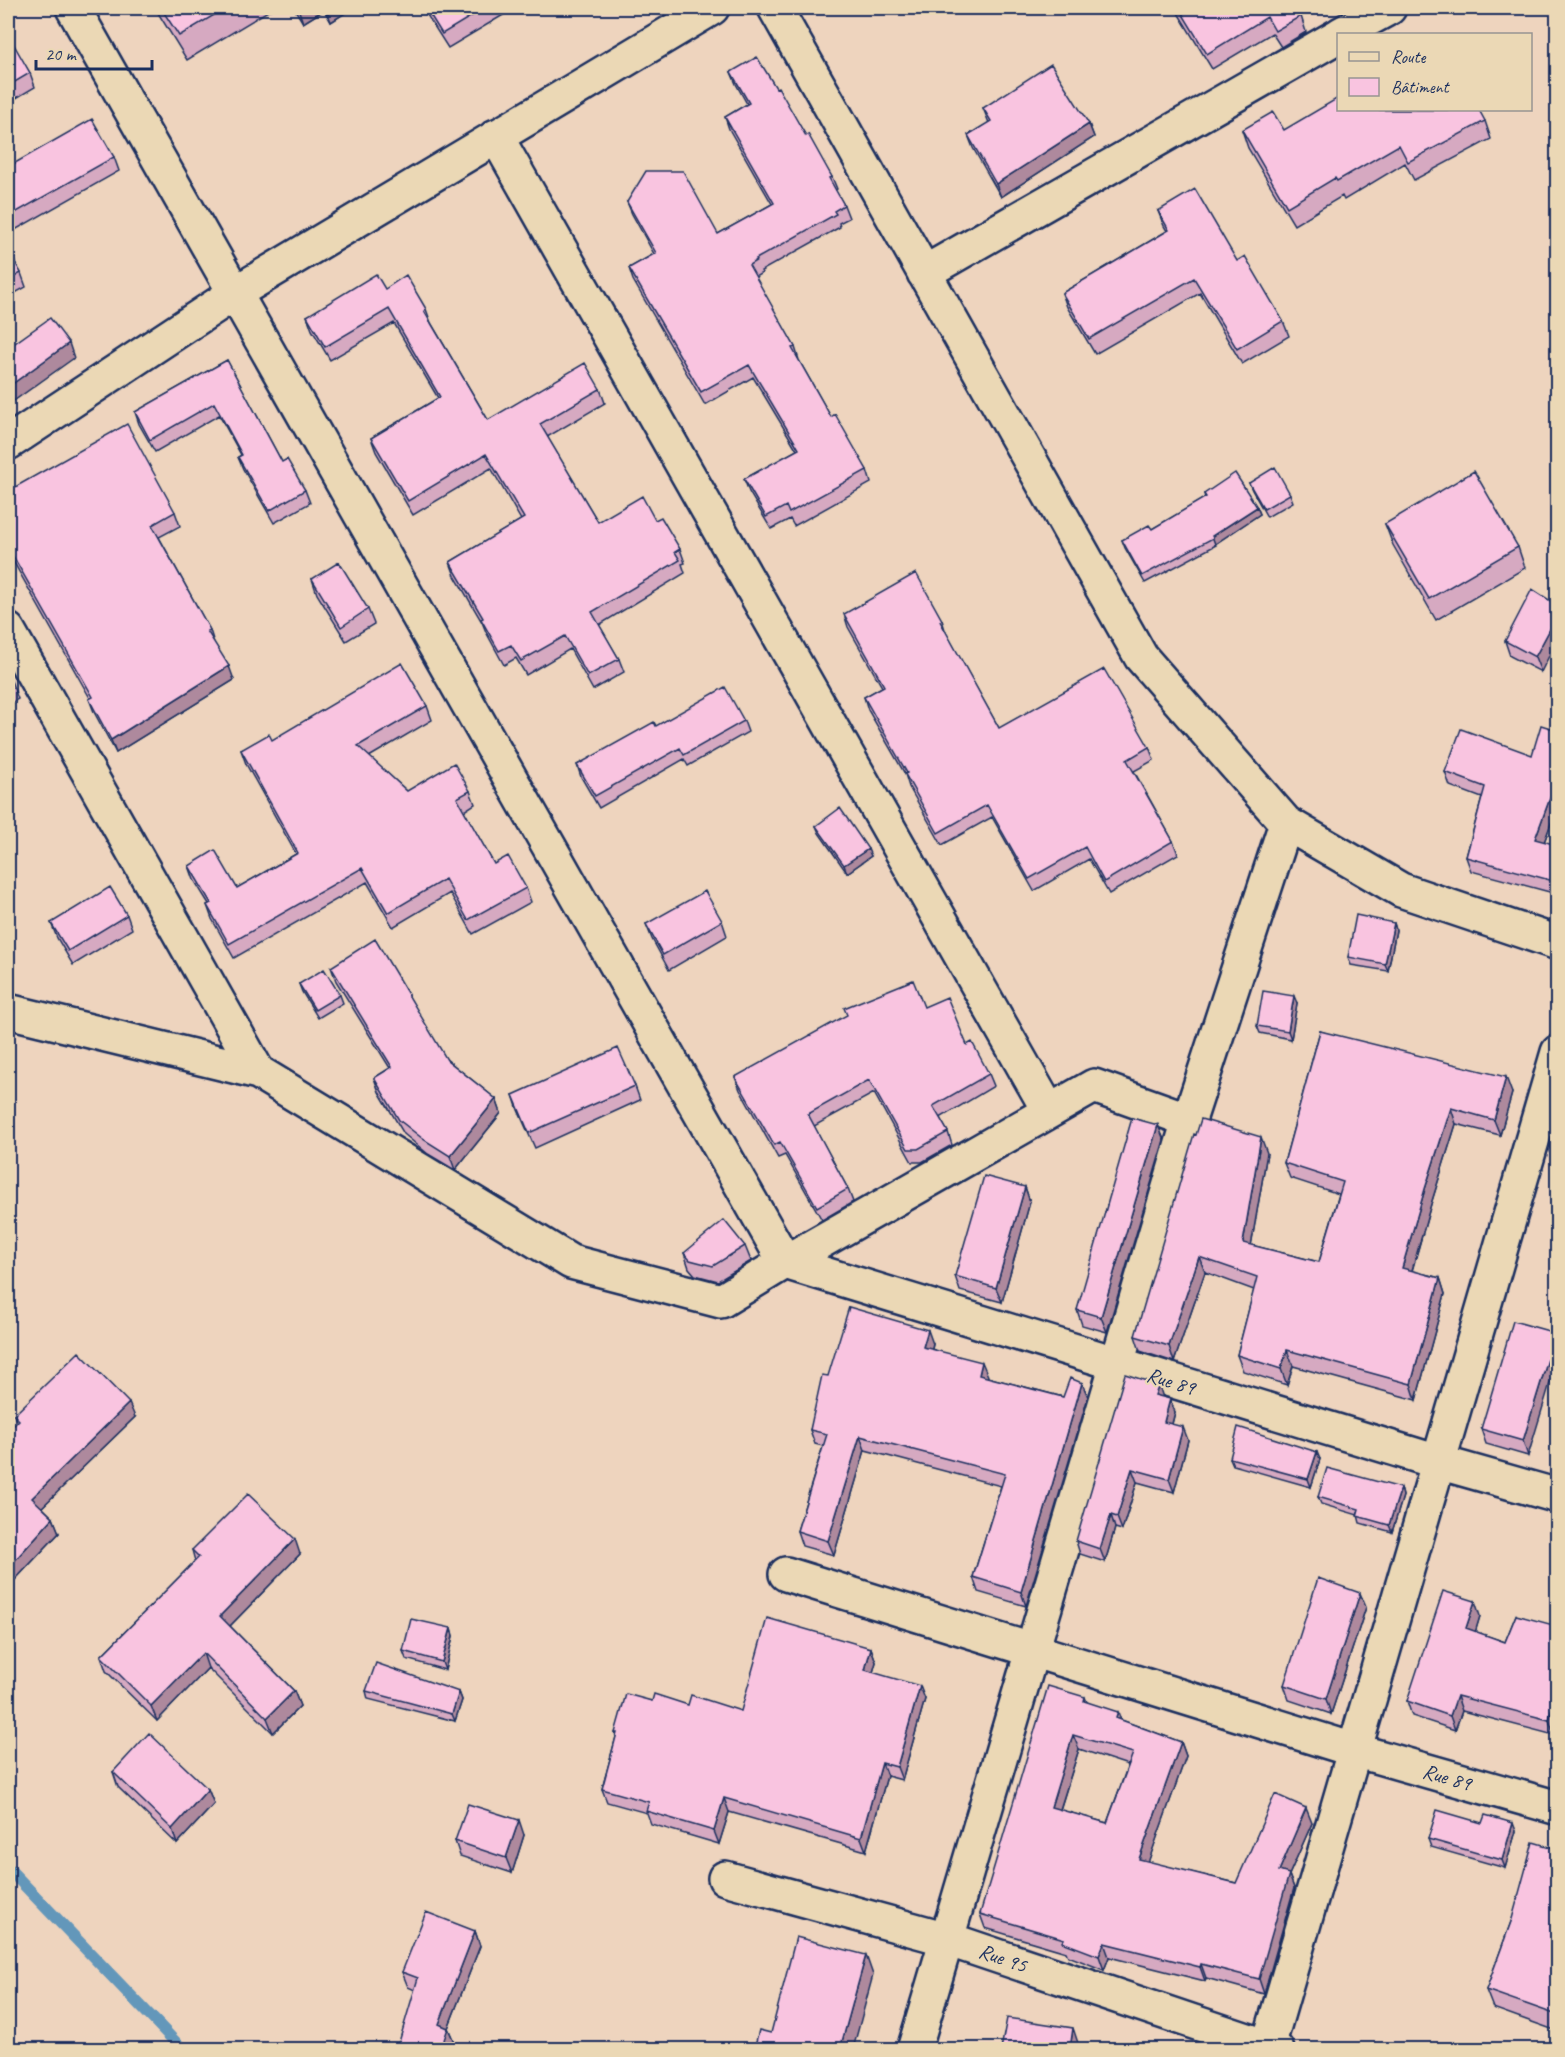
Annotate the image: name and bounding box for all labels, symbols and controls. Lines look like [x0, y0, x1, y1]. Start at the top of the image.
scale bar [36, 33, 152, 71]
legend [1337, 33, 1532, 111]
text: 20 m [45, 43, 78, 65]
text: Route [1391, 46, 1426, 68]
text: Bâtiment [1391, 76, 1451, 98]
street label: Rue 89 [1144, 1361, 1200, 1401]
street label: Rue 89 [1420, 1758, 1476, 1797]
street label: Rue 95 [975, 1938, 1032, 1979]

